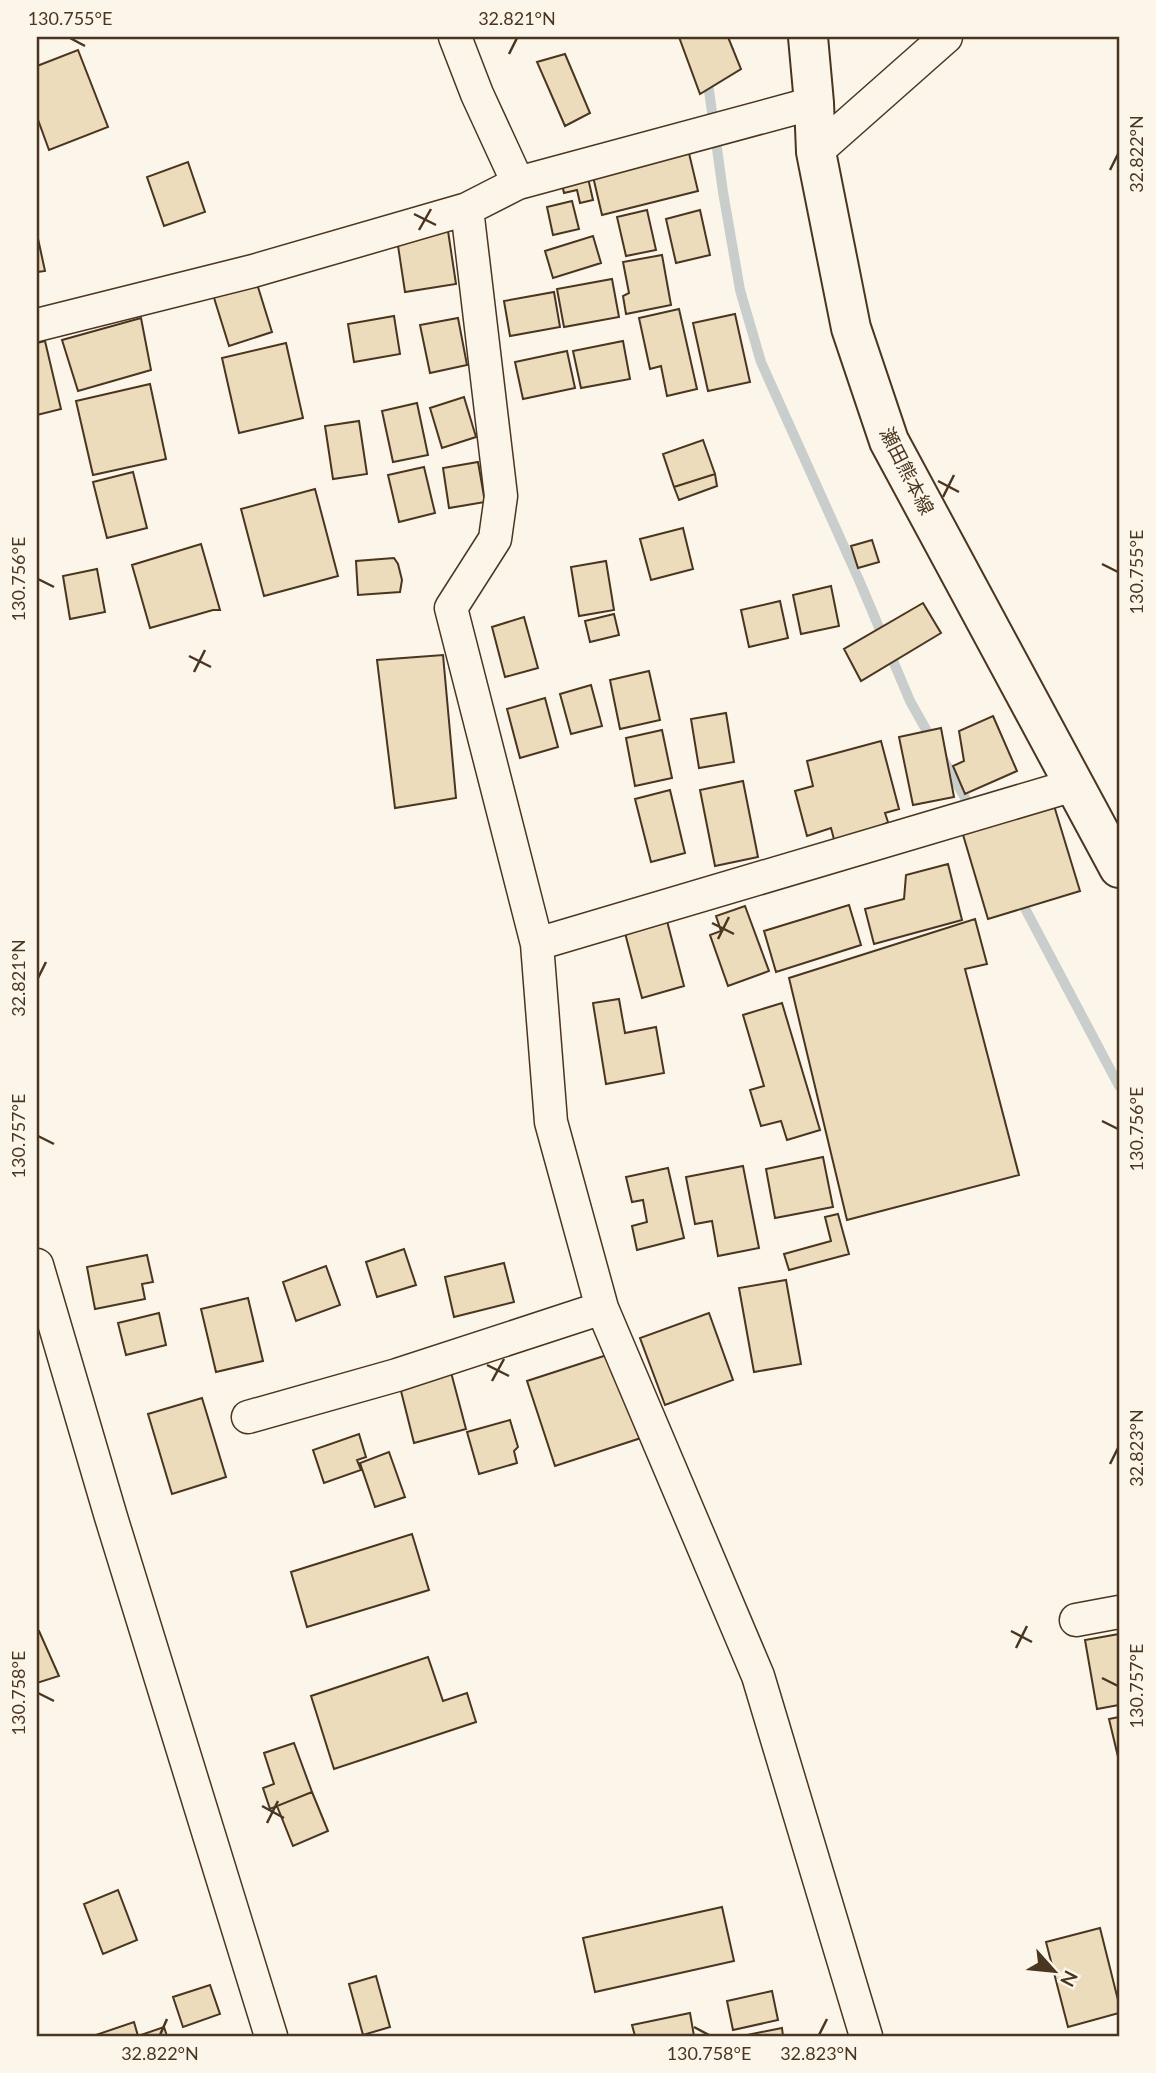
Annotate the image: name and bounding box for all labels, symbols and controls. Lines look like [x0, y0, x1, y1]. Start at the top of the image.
text: 130.755°E [28, 7, 112, 29]
text: 32.821°N [478, 7, 556, 29]
text: 32.822°N [1125, 115, 1147, 193]
street label: 瀬田熊本線 [876, 423, 939, 518]
text: 130.755°E [1125, 530, 1147, 614]
text: 130.756°E [7, 537, 29, 621]
text: 32.821°N [7, 939, 29, 1017]
text: 130.756°E [1125, 1087, 1147, 1171]
text: 130.757°E [7, 1094, 29, 1178]
text: 32.823°N [1125, 1409, 1147, 1487]
text: 130.757°E [1125, 1644, 1147, 1728]
text: 130.758°E [7, 1651, 29, 1735]
north arrow [1020, 1937, 1090, 2007]
text: N [1056, 1967, 1083, 1991]
text: 32.822°N [121, 2042, 199, 2064]
text: 130.758°E [667, 2042, 751, 2064]
text: 32.823°N [780, 2042, 858, 2064]

